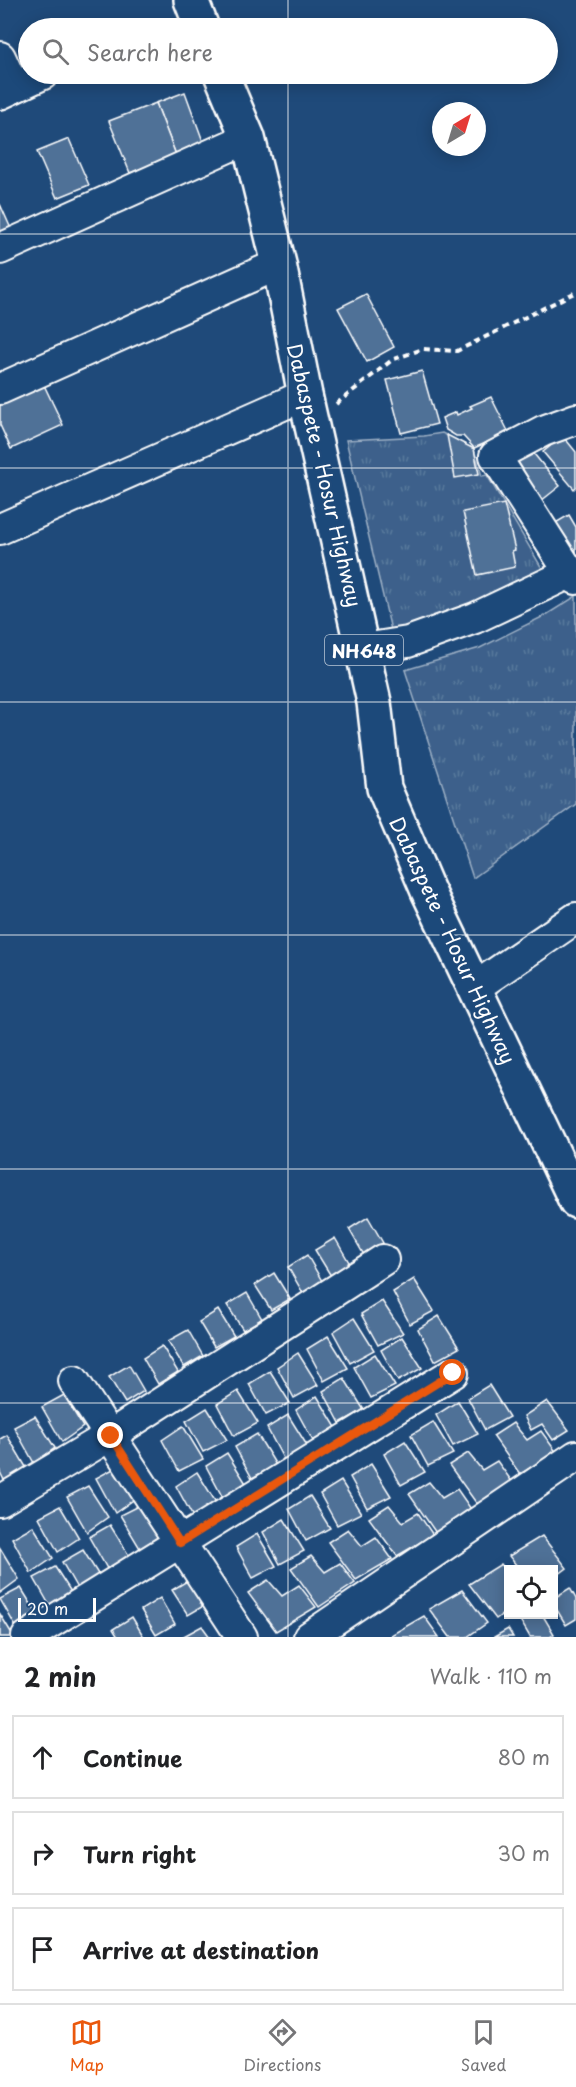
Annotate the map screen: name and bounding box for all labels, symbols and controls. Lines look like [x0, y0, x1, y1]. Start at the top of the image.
search box [18, 18, 558, 84]
icon: search [39, 35, 72, 68]
text: Search here [87, 35, 213, 68]
north arrow [432, 102, 486, 156]
street label: Dabaspete - Hosur Highway [280, 340, 370, 610]
road number: NH648 [325, 635, 403, 665]
street label: Dabaspete - Hosur Highway [382, 811, 524, 1069]
route start [439, 1359, 465, 1385]
route end [97, 1422, 123, 1448]
map controls [504, 1565, 558, 1619]
button: locate [504, 1565, 558, 1619]
scale bar [18, 1595, 96, 1622]
text: 20 m [27, 1596, 68, 1620]
text: 2 min [24, 1657, 97, 1696]
text: Walk · 110 m [430, 1661, 552, 1691]
icon: ahead [26, 1741, 59, 1774]
text: Continue [83, 1741, 182, 1774]
text: 80 m [498, 1742, 550, 1772]
icon: right [26, 1837, 59, 1870]
text: Turn right [83, 1837, 196, 1870]
text: 30 m [497, 1838, 550, 1868]
icon: arrive [26, 1933, 59, 1966]
text: Arrive at destination [83, 1933, 319, 1966]
tab: Map [70, 2016, 104, 2076]
tab: Directions [243, 2016, 321, 2076]
tab: Saved [461, 2016, 506, 2076]

